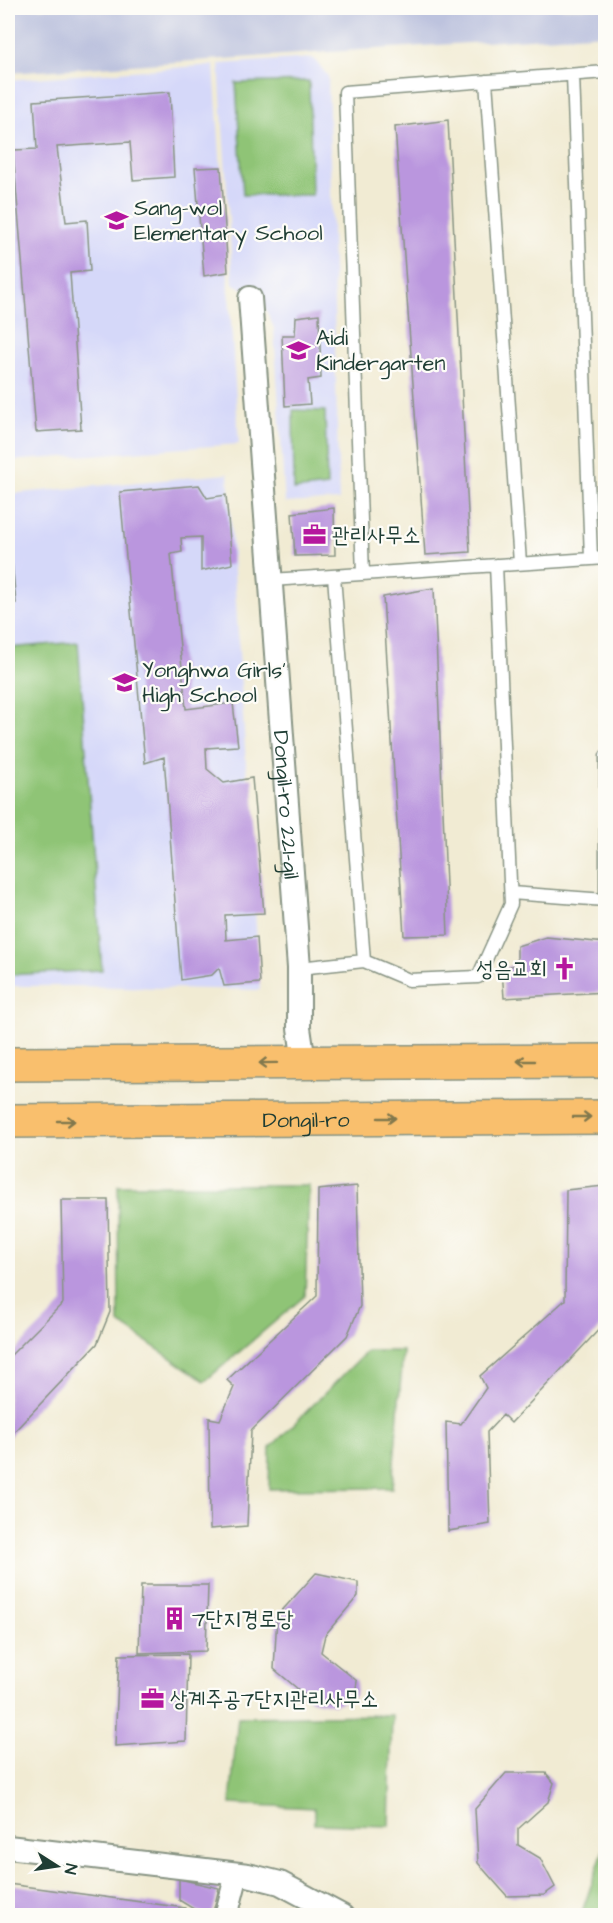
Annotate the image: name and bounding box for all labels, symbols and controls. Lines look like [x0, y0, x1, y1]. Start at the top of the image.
place label: Sang-wol Elementary School [134, 193, 323, 250]
school or university icon: Sang-wol Elementary School [103, 207, 129, 233]
place label: Aidi Kindergarten [316, 323, 445, 380]
school or university icon: Aidi Kindergarten [285, 337, 311, 363]
place label: 관리사무소 [332, 520, 421, 551]
office icon: 관리사무소 [301, 521, 327, 547]
place label: Yonghwa Girls' High School [142, 655, 286, 712]
school or university icon: Yonghwa Girls' High School [111, 669, 137, 695]
street label: Dongil-ro 221-gil [265, 729, 306, 880]
place label: 성음교회 [476, 954, 547, 985]
church icon: 성음교회 [552, 955, 578, 981]
one-way arrow [517, 1055, 537, 1067]
one-way arrow [259, 1057, 279, 1069]
street label: Dongil-ro [262, 1105, 350, 1137]
one-way arrow [571, 1111, 591, 1123]
one-way arrow [376, 1112, 396, 1124]
one-way arrow [55, 1115, 75, 1127]
place label: 7단지경로당 [192, 1604, 294, 1635]
building icon: 7단지경로당 [161, 1605, 187, 1631]
place label: 상계주공7단지관리사무소 [170, 1684, 378, 1715]
office icon: 상계주공7단지관리사무소 [139, 1685, 165, 1711]
north arrow [27, 1836, 87, 1896]
text: N [59, 1862, 82, 1876]

